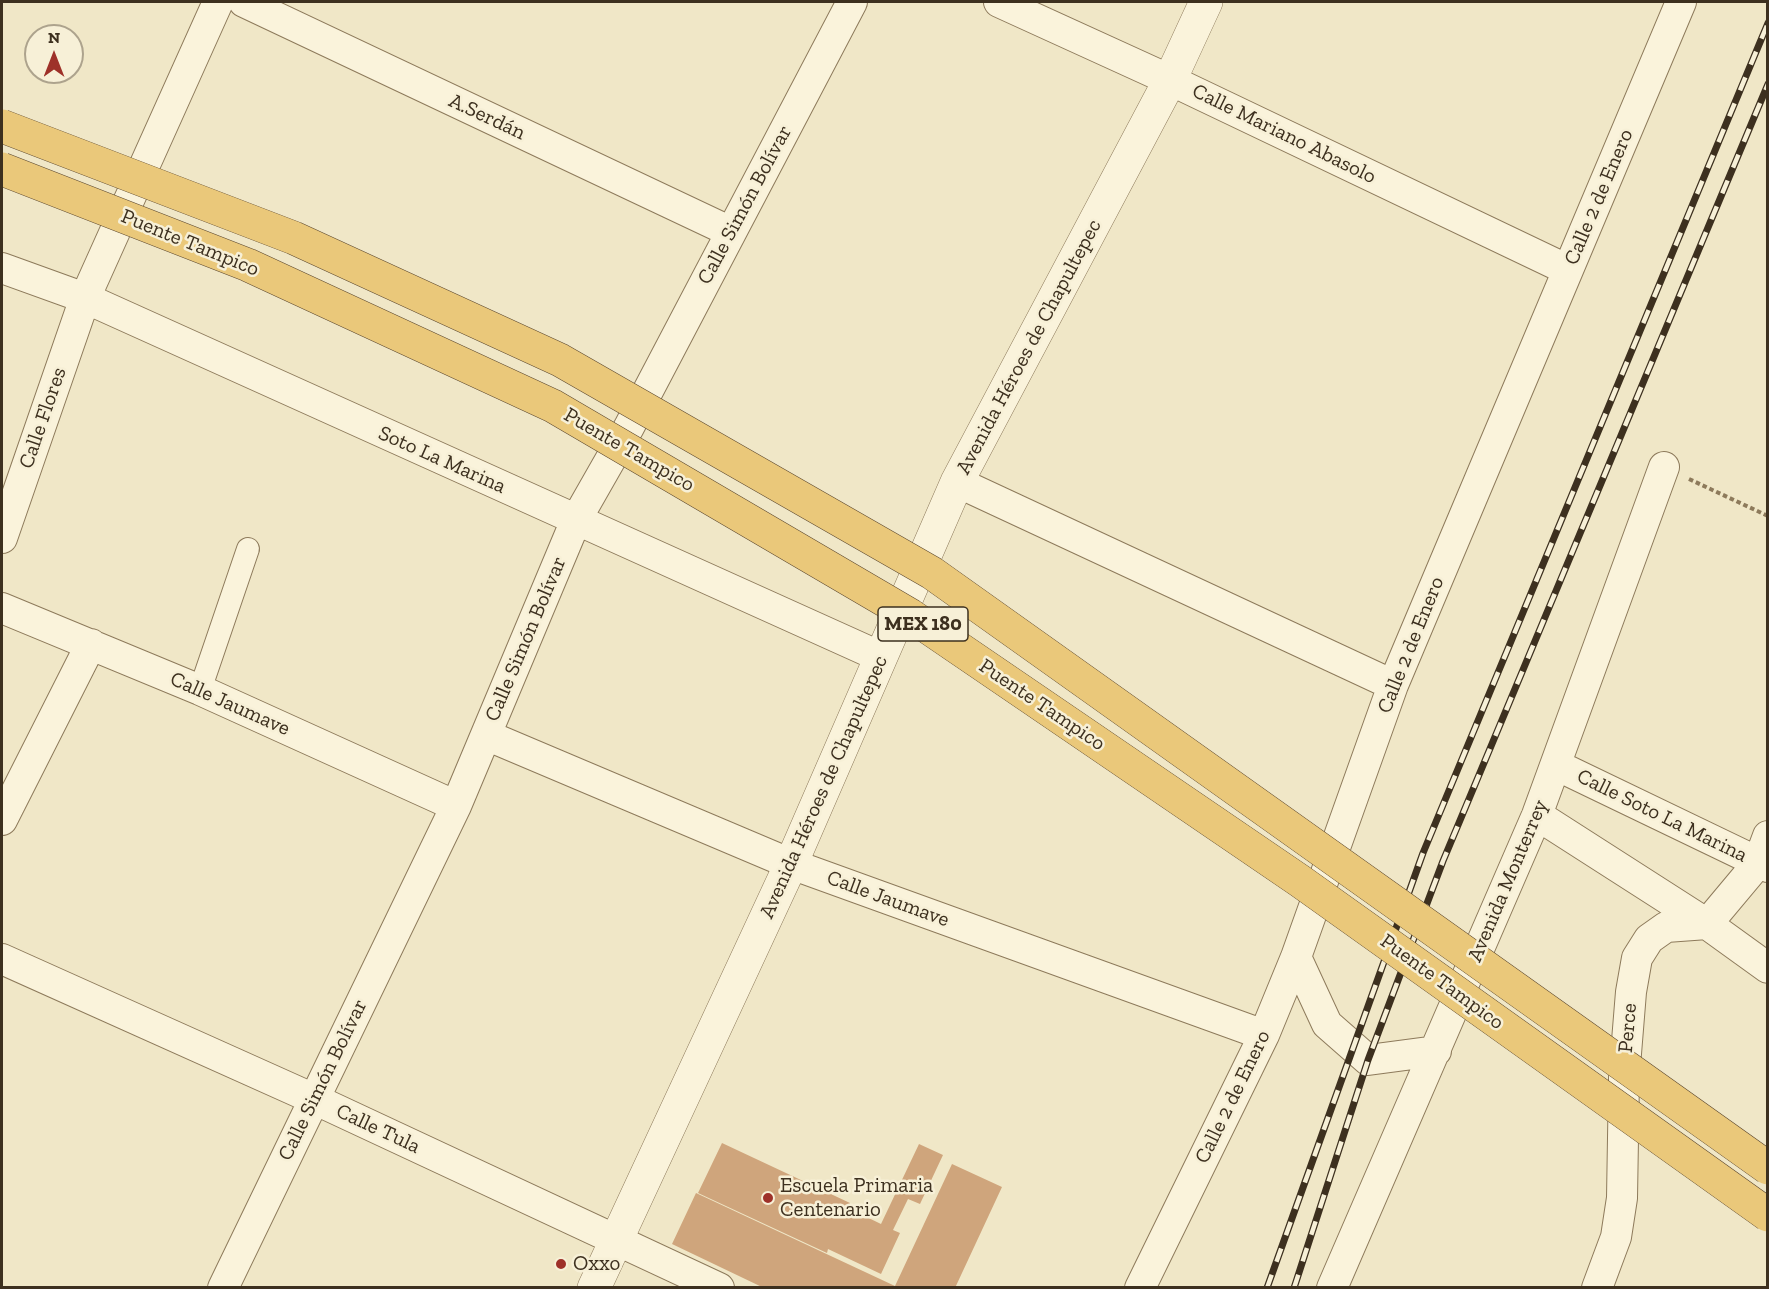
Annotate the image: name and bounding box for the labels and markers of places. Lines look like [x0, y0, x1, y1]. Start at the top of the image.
place label: Escuela Primaria Centenario [780, 1173, 933, 1223]
marker: Escuela Primaria Centenario [761, 1191, 775, 1205]
place label: Oxxo [573, 1251, 620, 1277]
marker: Oxxo [554, 1257, 568, 1271]

